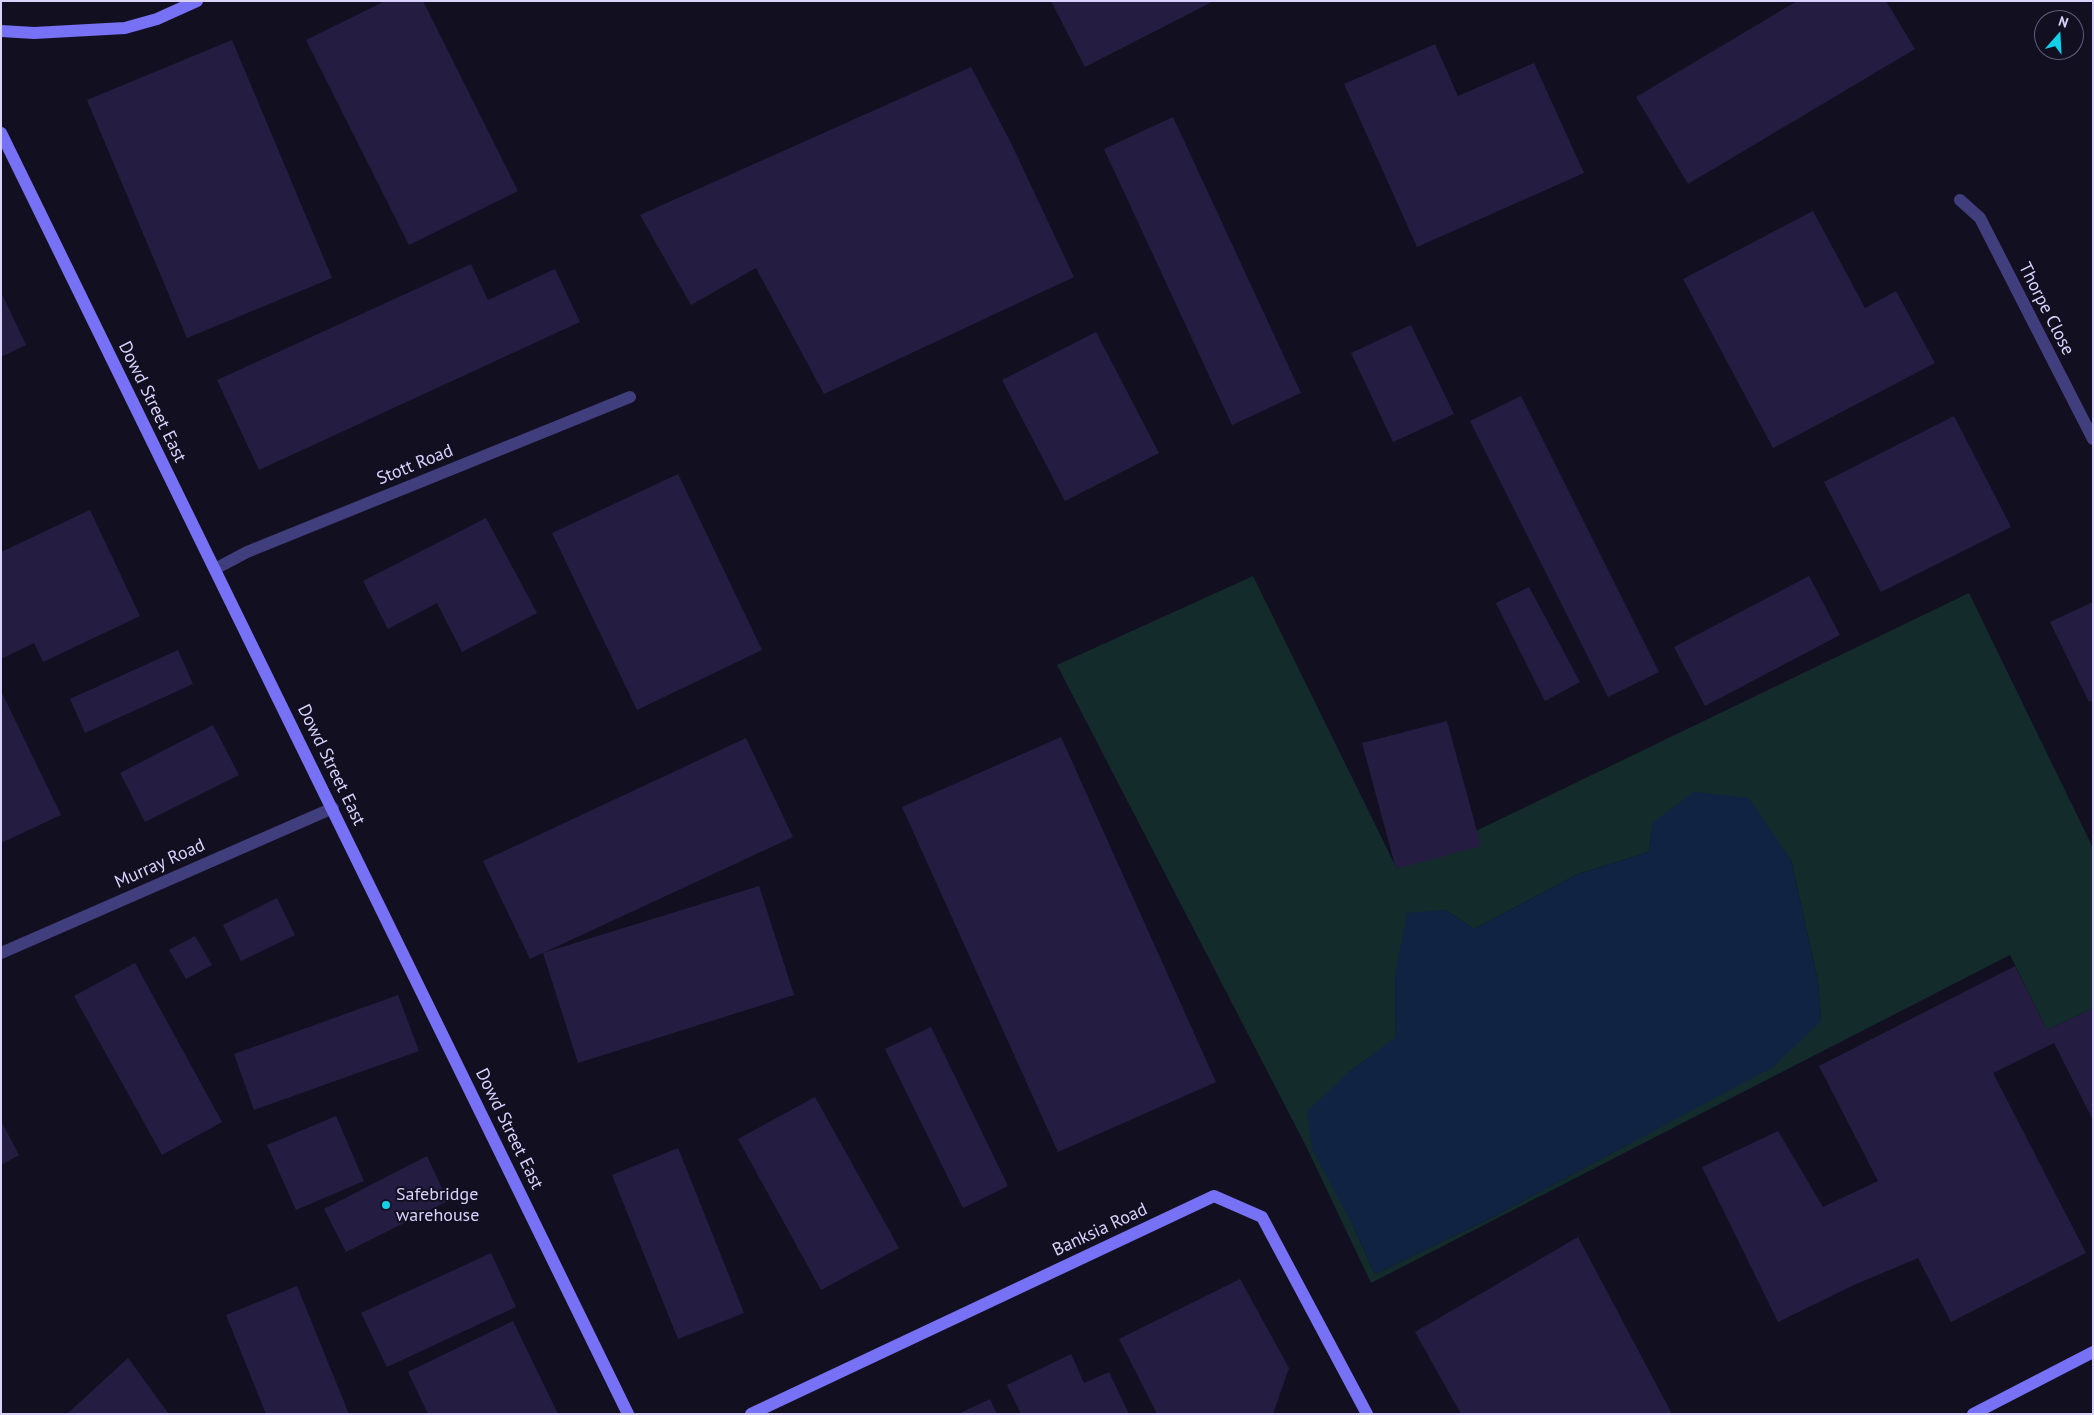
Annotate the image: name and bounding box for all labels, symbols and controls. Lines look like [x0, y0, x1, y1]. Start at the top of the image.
north arrow [2034, 10, 2084, 60]
text: N [2056, 12, 2071, 32]
street label: Thorpe Close [2013, 259, 2079, 359]
street label: Dowd Street East [113, 338, 191, 466]
street label: Stott Road [374, 440, 456, 490]
street label: Dowd Street East [292, 701, 370, 829]
street label: Murray Road [112, 835, 208, 893]
street label: Dowd Street East [470, 1065, 548, 1193]
place label: Safebridge warehouse [396, 1184, 479, 1226]
marker: Safebridge warehouse [380, 1199, 392, 1211]
street label: Banksia Road [1049, 1199, 1151, 1261]

